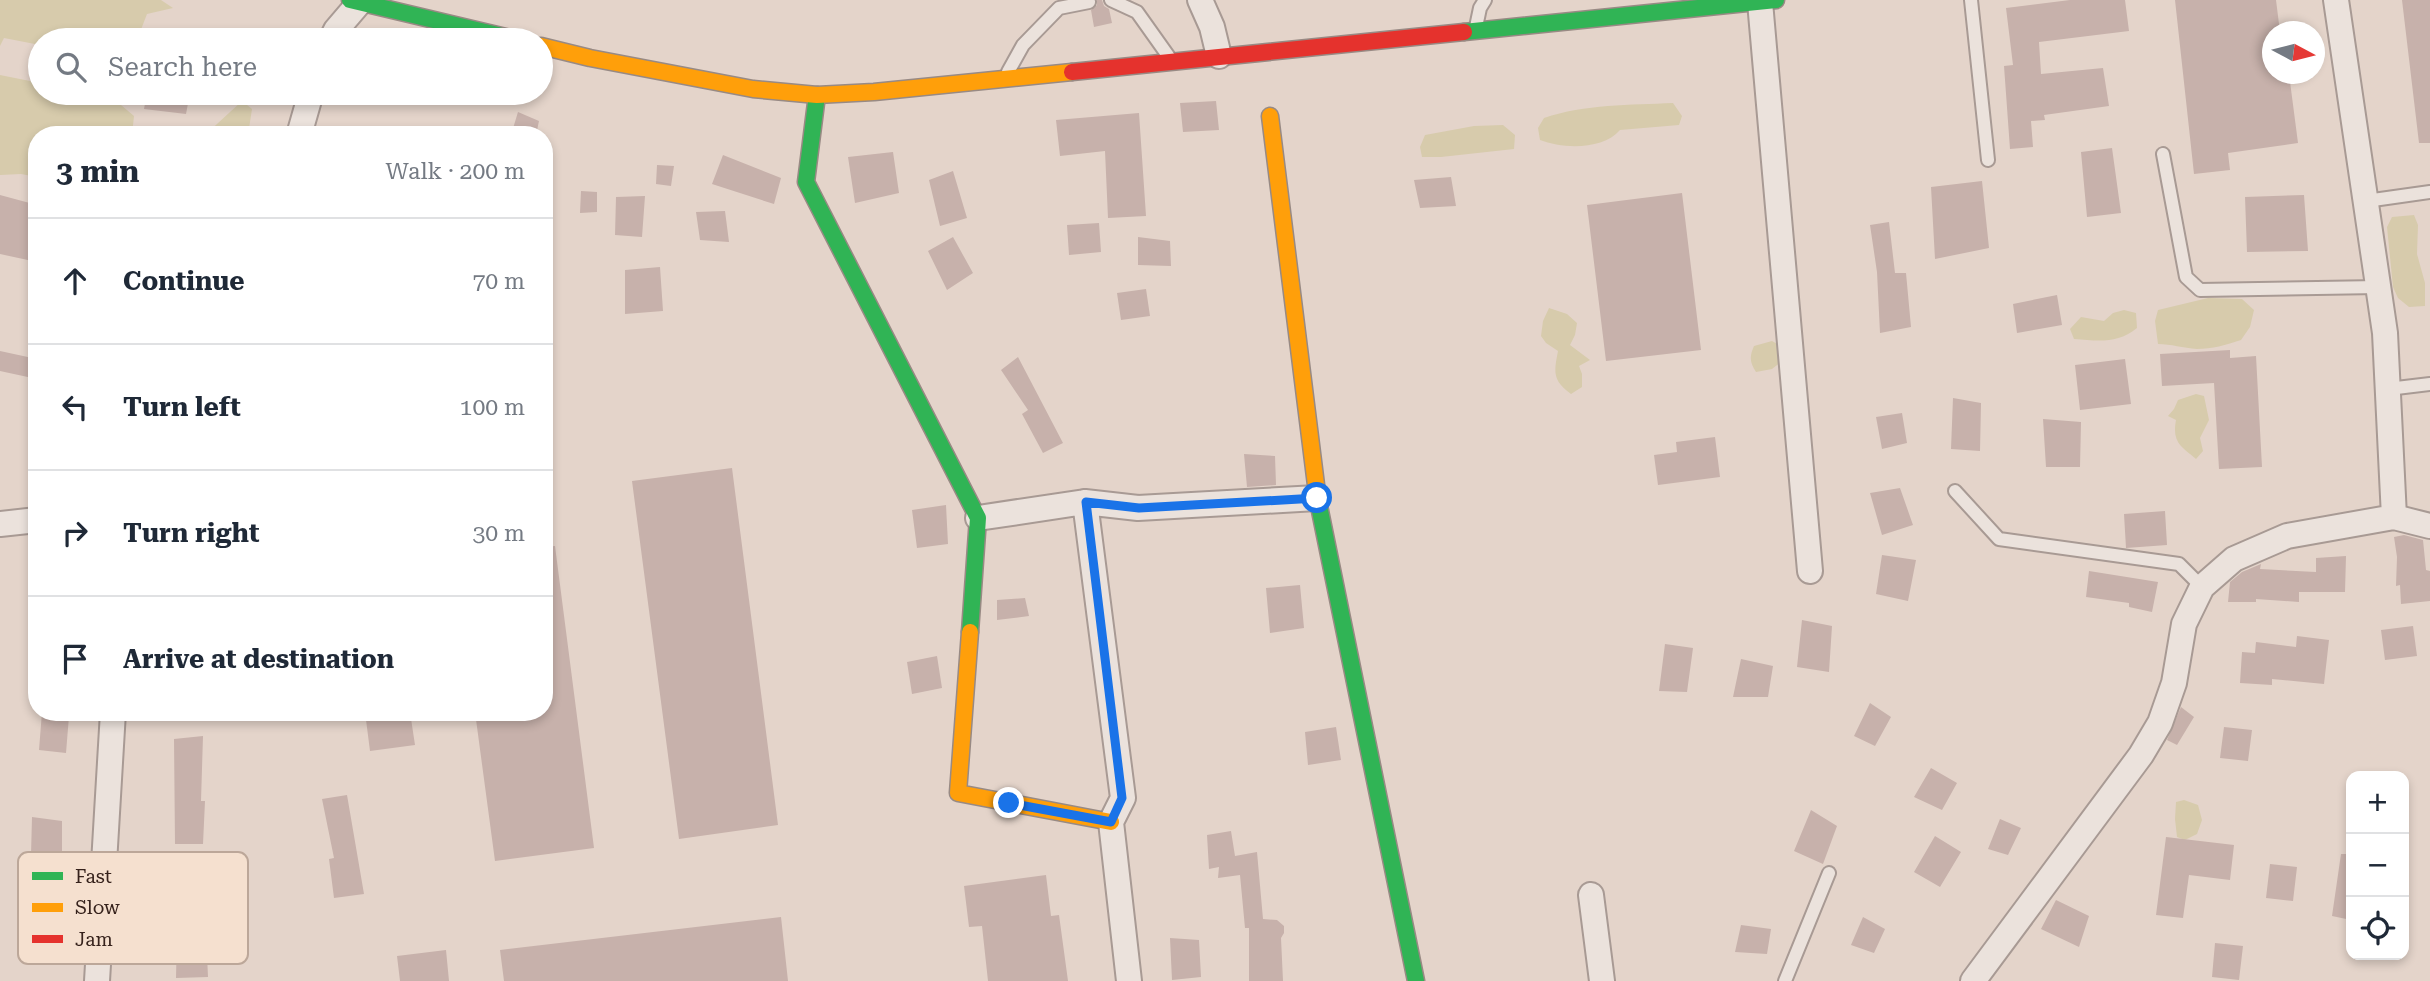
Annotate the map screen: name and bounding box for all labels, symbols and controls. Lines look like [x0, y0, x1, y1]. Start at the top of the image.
north arrow [2262, 21, 2325, 84]
search box [28, 28, 553, 105]
icon: search [52, 48, 90, 86]
text: Search here [108, 52, 257, 82]
text: 3 min [56, 154, 139, 189]
text: Walk · 200 m [386, 158, 525, 185]
icon: ahead [56, 262, 94, 300]
text: Continue [123, 266, 245, 296]
text: 70 m [472, 268, 525, 295]
icon: left [56, 388, 94, 426]
text: Turn left [123, 392, 241, 422]
text: 100 m [460, 394, 525, 421]
route start [1301, 482, 1332, 513]
icon: right [56, 514, 94, 552]
text: Turn right [123, 518, 259, 548]
text: 30 m [472, 520, 525, 547]
icon: arrive [56, 640, 94, 678]
text: Arrive at destination [123, 644, 394, 674]
map controls [2346, 771, 2409, 960]
button: + [2346, 771, 2409, 834]
route end [993, 787, 1024, 818]
button: − [2346, 834, 2409, 897]
legend [18, 852, 248, 964]
text: Fast [75, 865, 112, 888]
text: Slow [75, 896, 120, 919]
button: locate [2346, 897, 2409, 960]
text: Jam [75, 928, 113, 951]

